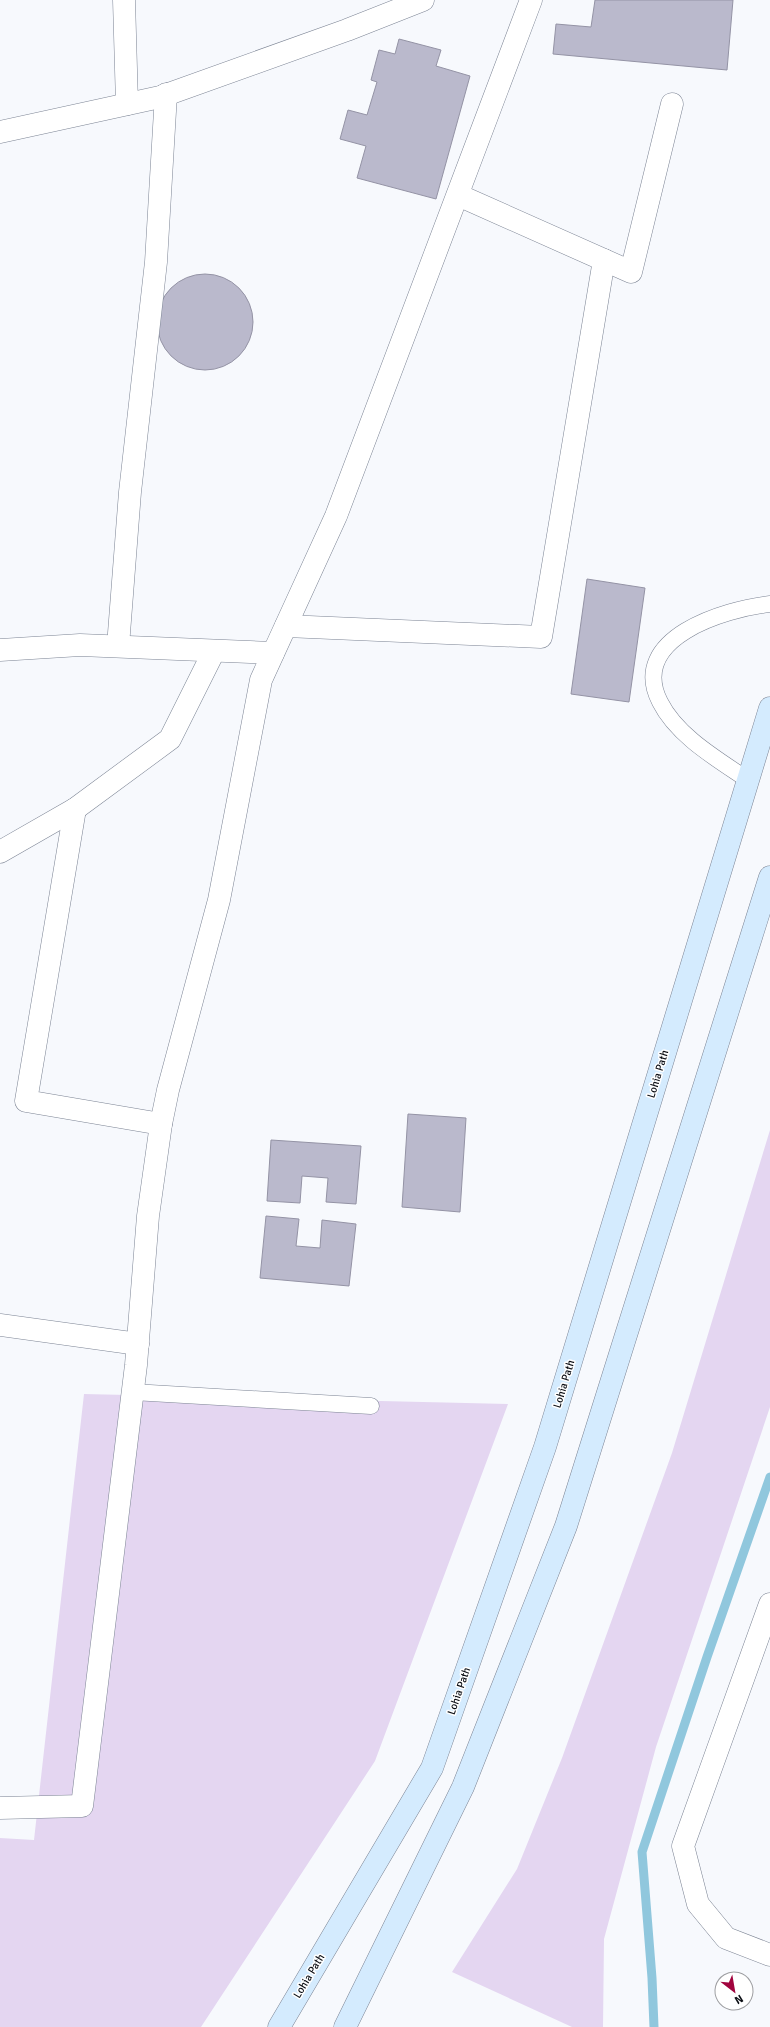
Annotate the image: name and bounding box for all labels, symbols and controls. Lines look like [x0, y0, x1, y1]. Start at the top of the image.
street label: Lohia Path [645, 1048, 671, 1100]
street label: Lohia Path [551, 1358, 577, 1410]
street label: Lohia Path [445, 1666, 473, 1716]
street label: Lohia Path [291, 1951, 327, 2001]
north arrow [714, 1971, 754, 2011]
text: N [732, 1992, 746, 2007]

